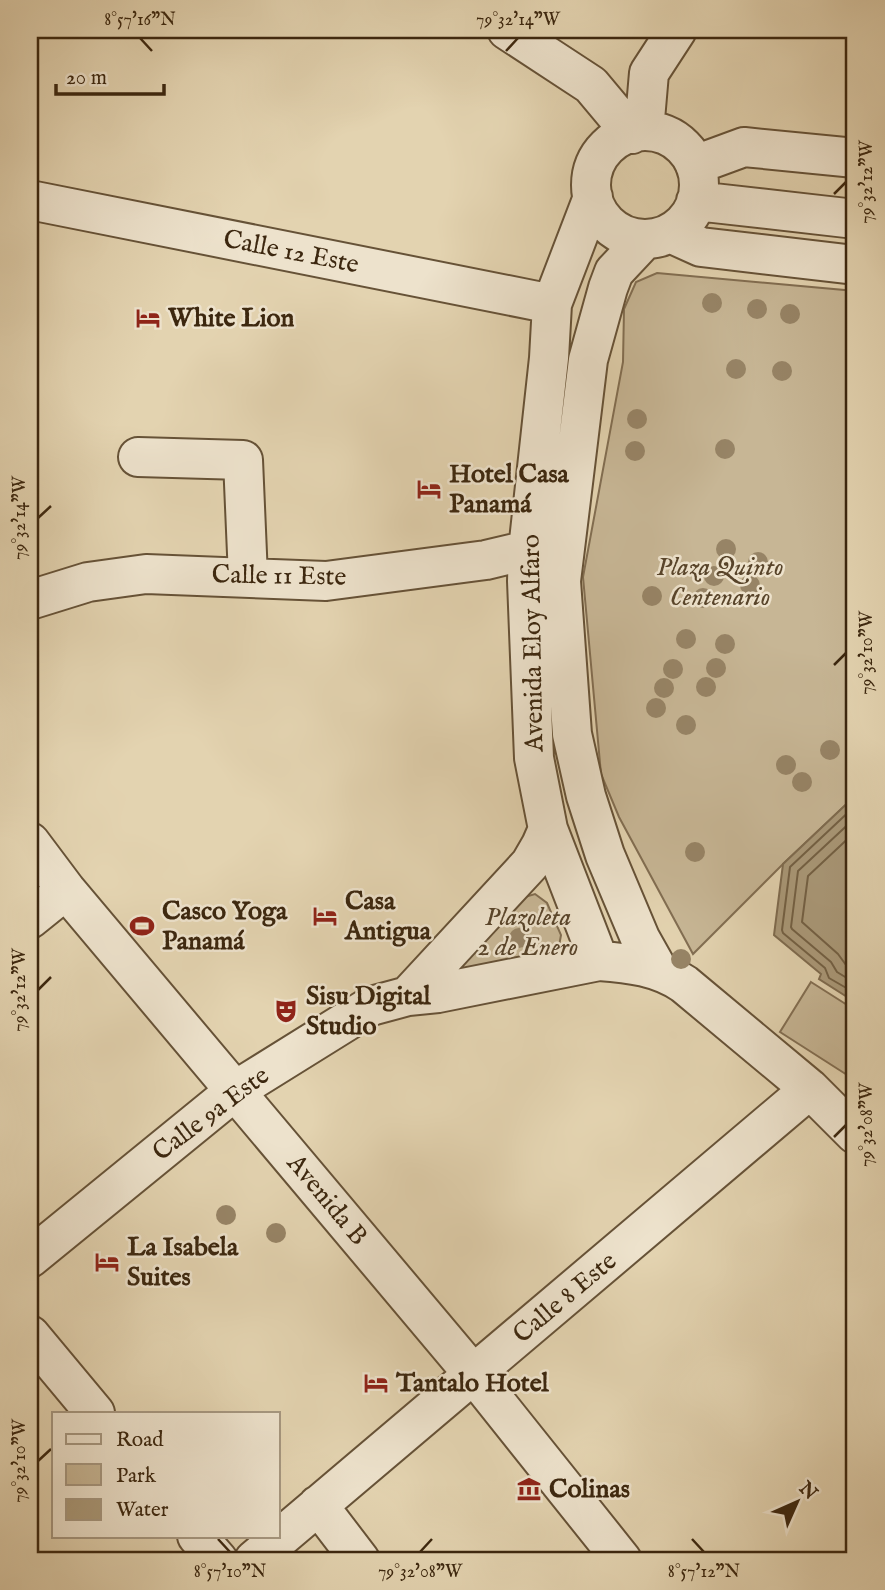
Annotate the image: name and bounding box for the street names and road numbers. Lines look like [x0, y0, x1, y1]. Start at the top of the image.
street label: Calle 12 Este [221, 223, 362, 281]
street label: Avenida Eloy Alfaro [515, 534, 551, 753]
street label: Calle 11 Este [211, 558, 347, 594]
street label: Calle 9a Este [146, 1059, 276, 1169]
street label: Avenida B [279, 1147, 375, 1252]
street label: Calle 8 Este [506, 1245, 624, 1351]

